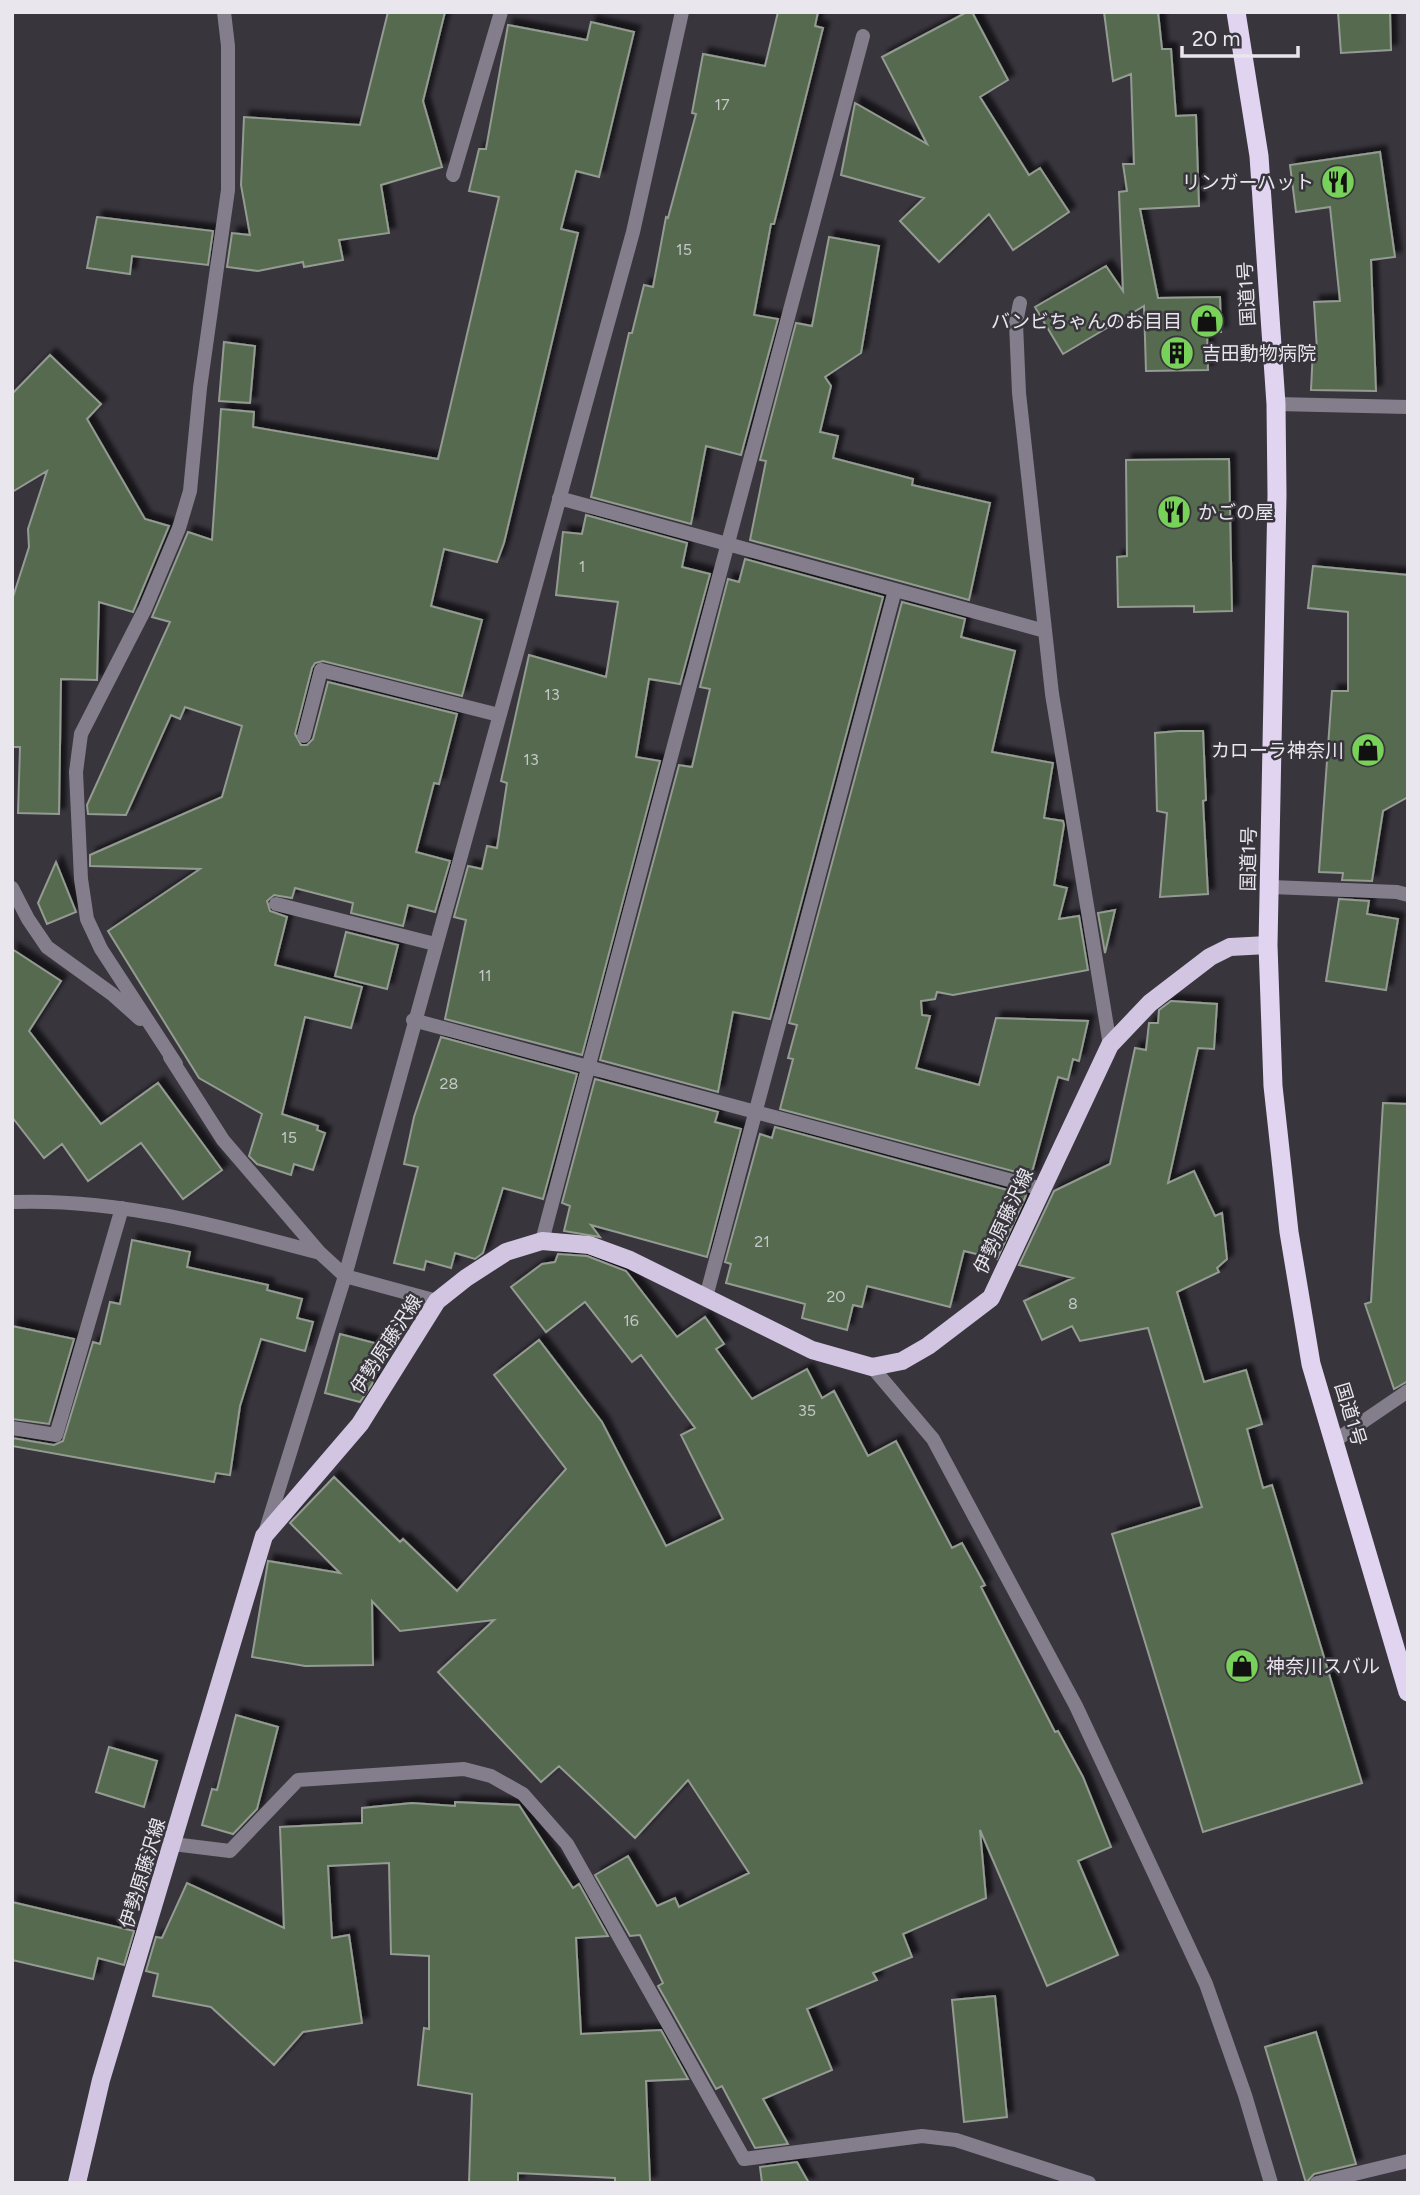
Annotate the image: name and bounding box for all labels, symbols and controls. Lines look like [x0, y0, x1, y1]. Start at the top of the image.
scale bar [1182, 14, 1298, 58]
text: 20 m [1192, 26, 1240, 51]
house number: 17 [714, 95, 730, 114]
restaurant icon: リンガーハット [1319, 163, 1357, 201]
place label: リンガーハット [1181, 171, 1314, 194]
house number: 15 [676, 240, 692, 259]
street label: 国道1号 [1233, 261, 1260, 327]
shop icon: バンビちゃんのお目目 [1188, 302, 1226, 340]
place label: バンビちゃんのお目目 [991, 310, 1182, 333]
building icon: 吉田動物病院 [1158, 334, 1196, 372]
place label: 吉田動物病院 [1202, 342, 1316, 365]
restaurant icon: かごの屋 [1155, 493, 1193, 531]
place label: かごの屋 [1198, 501, 1274, 524]
house number: 1 [579, 557, 585, 576]
house number: 13 [544, 685, 560, 704]
shop icon: カローラ神奈川 [1349, 731, 1387, 769]
place label: カローラ神奈川 [1211, 739, 1344, 762]
house number: 13 [523, 750, 539, 769]
street label: 国道1号 [1236, 826, 1261, 892]
house number: 11 [478, 966, 492, 985]
house number: 28 [440, 1074, 458, 1093]
house number: 15 [281, 1128, 297, 1147]
street label: 伊勢原藤沢線 [969, 1165, 1038, 1278]
house number: 21 [754, 1232, 770, 1251]
house number: 20 [826, 1287, 846, 1306]
street label: 伊勢原藤沢線 [346, 1290, 427, 1398]
house number: 8 [1068, 1294, 1078, 1313]
house number: 16 [623, 1311, 639, 1330]
street label: 国道1号 [1330, 1380, 1371, 1449]
house number: 35 [798, 1401, 816, 1420]
shop icon: 神奈川スバル [1223, 1647, 1261, 1685]
place label: 神奈川スバル [1266, 1655, 1380, 1678]
street label: 伊勢原藤沢線 [115, 1815, 170, 1931]

